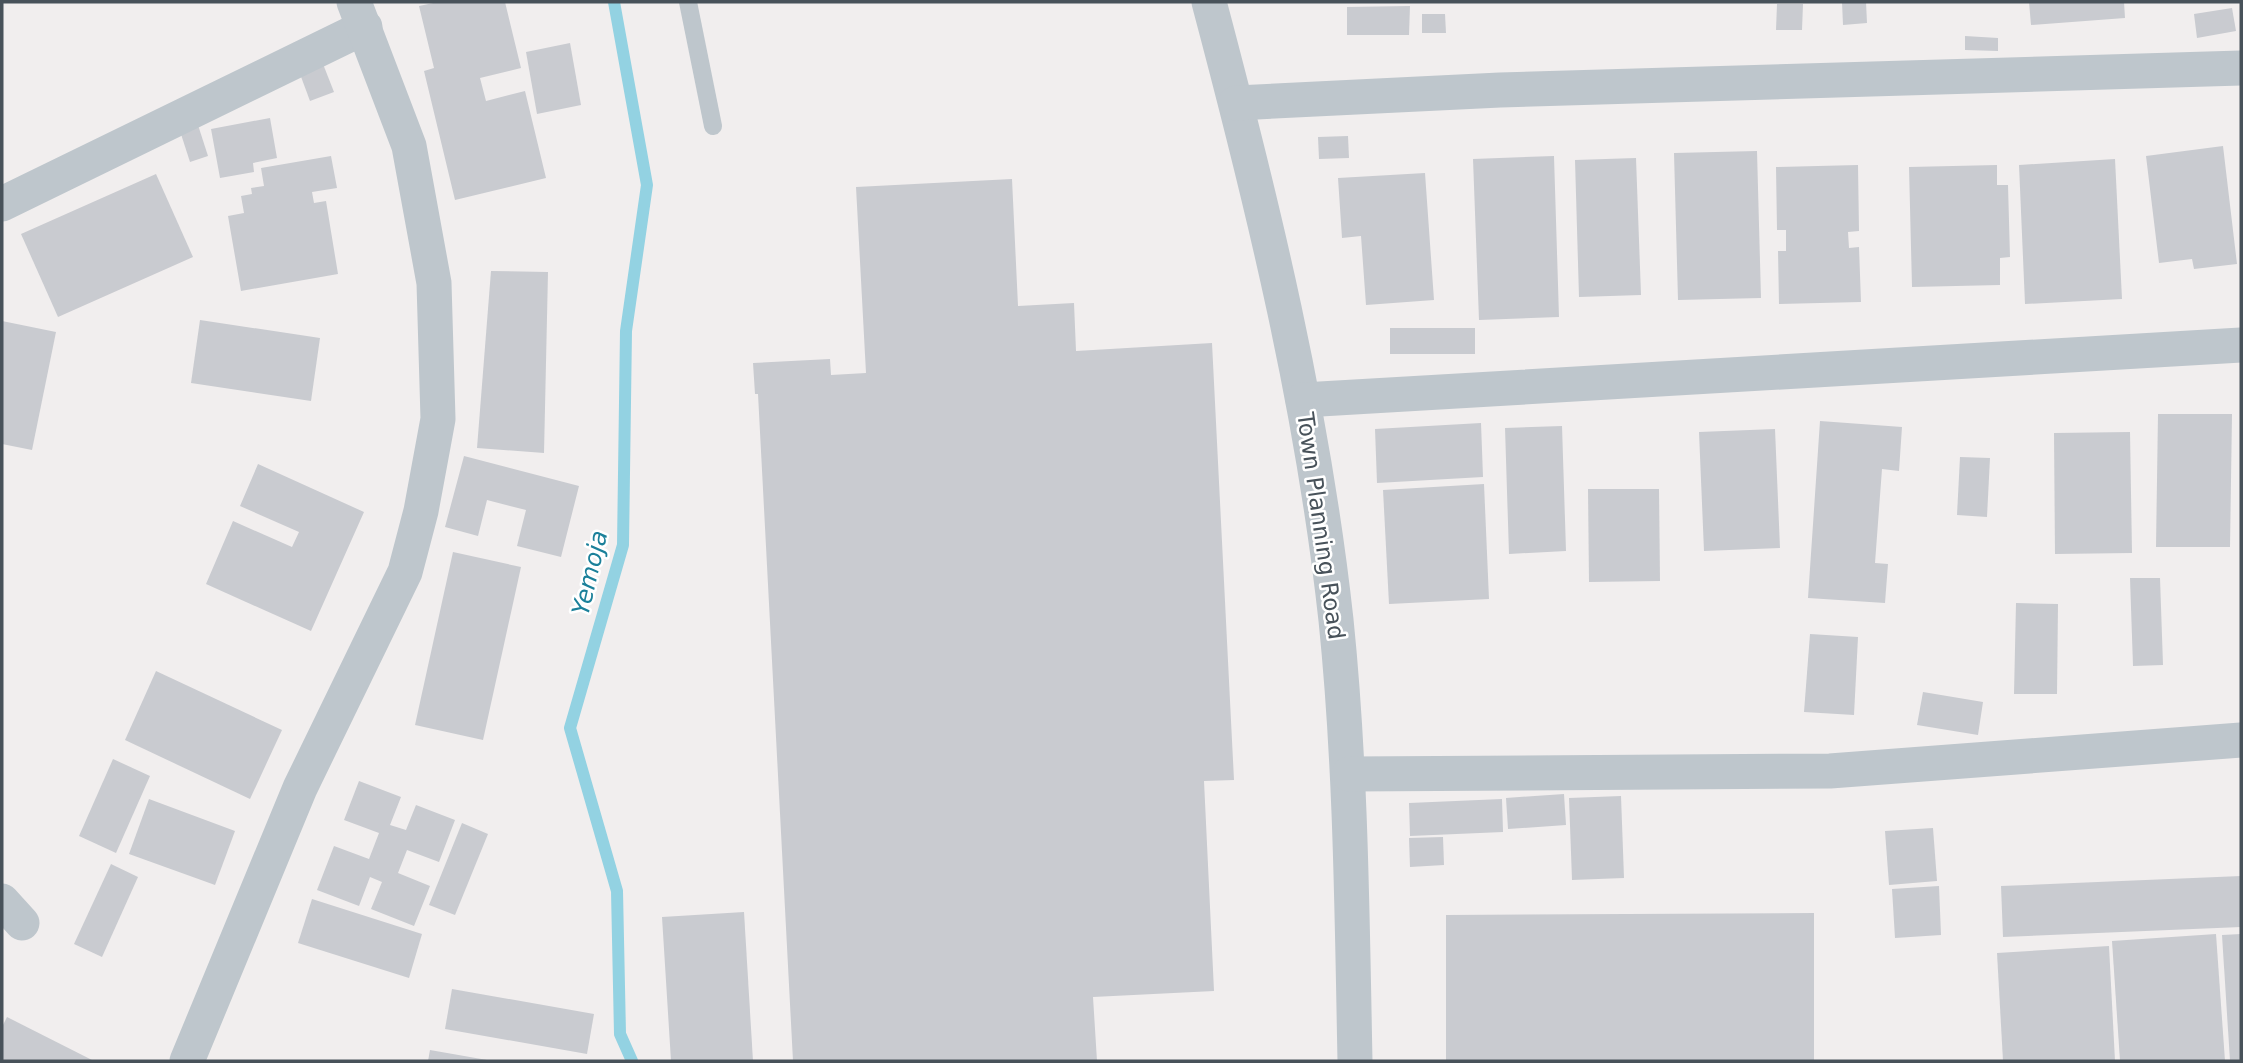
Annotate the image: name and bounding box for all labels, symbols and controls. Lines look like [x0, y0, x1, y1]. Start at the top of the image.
street label: Town Planning Road [1292, 410, 1350, 641]
water label: Yemoja [567, 528, 613, 618]

